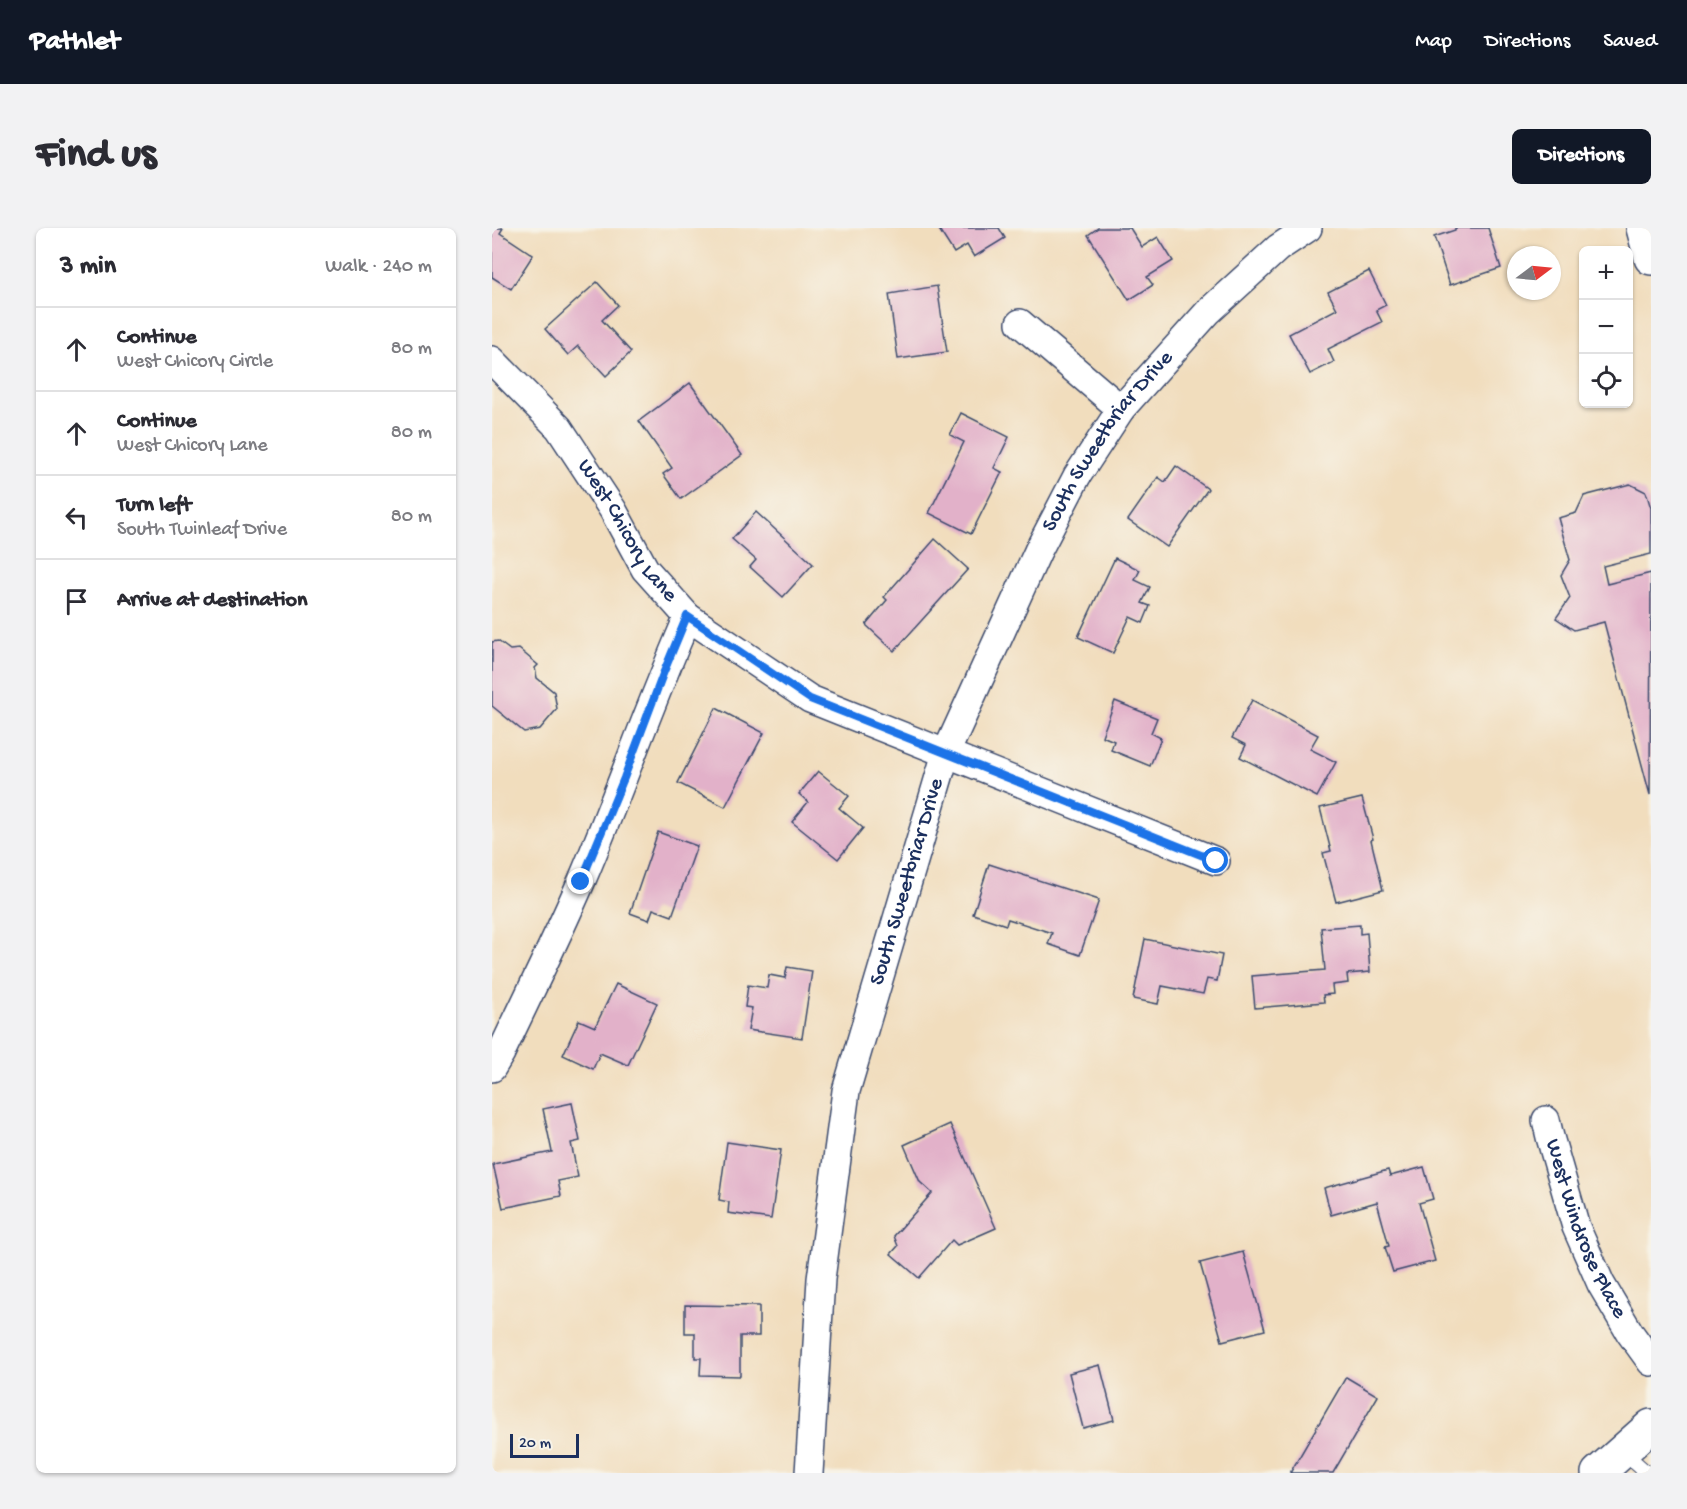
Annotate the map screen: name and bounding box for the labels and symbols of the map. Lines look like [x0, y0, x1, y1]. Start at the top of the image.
north arrow [1507, 246, 1561, 300]
street label: South Sweetbriar Drive [1037, 345, 1180, 536]
street label: West Chicory Lane [571, 455, 683, 609]
street label: South Sweetbriar Drive [865, 775, 951, 988]
route start [1202, 847, 1228, 873]
route end [567, 868, 593, 894]
street label: West Windrose Place [1538, 1136, 1632, 1324]
scale bar [510, 1431, 579, 1458]

